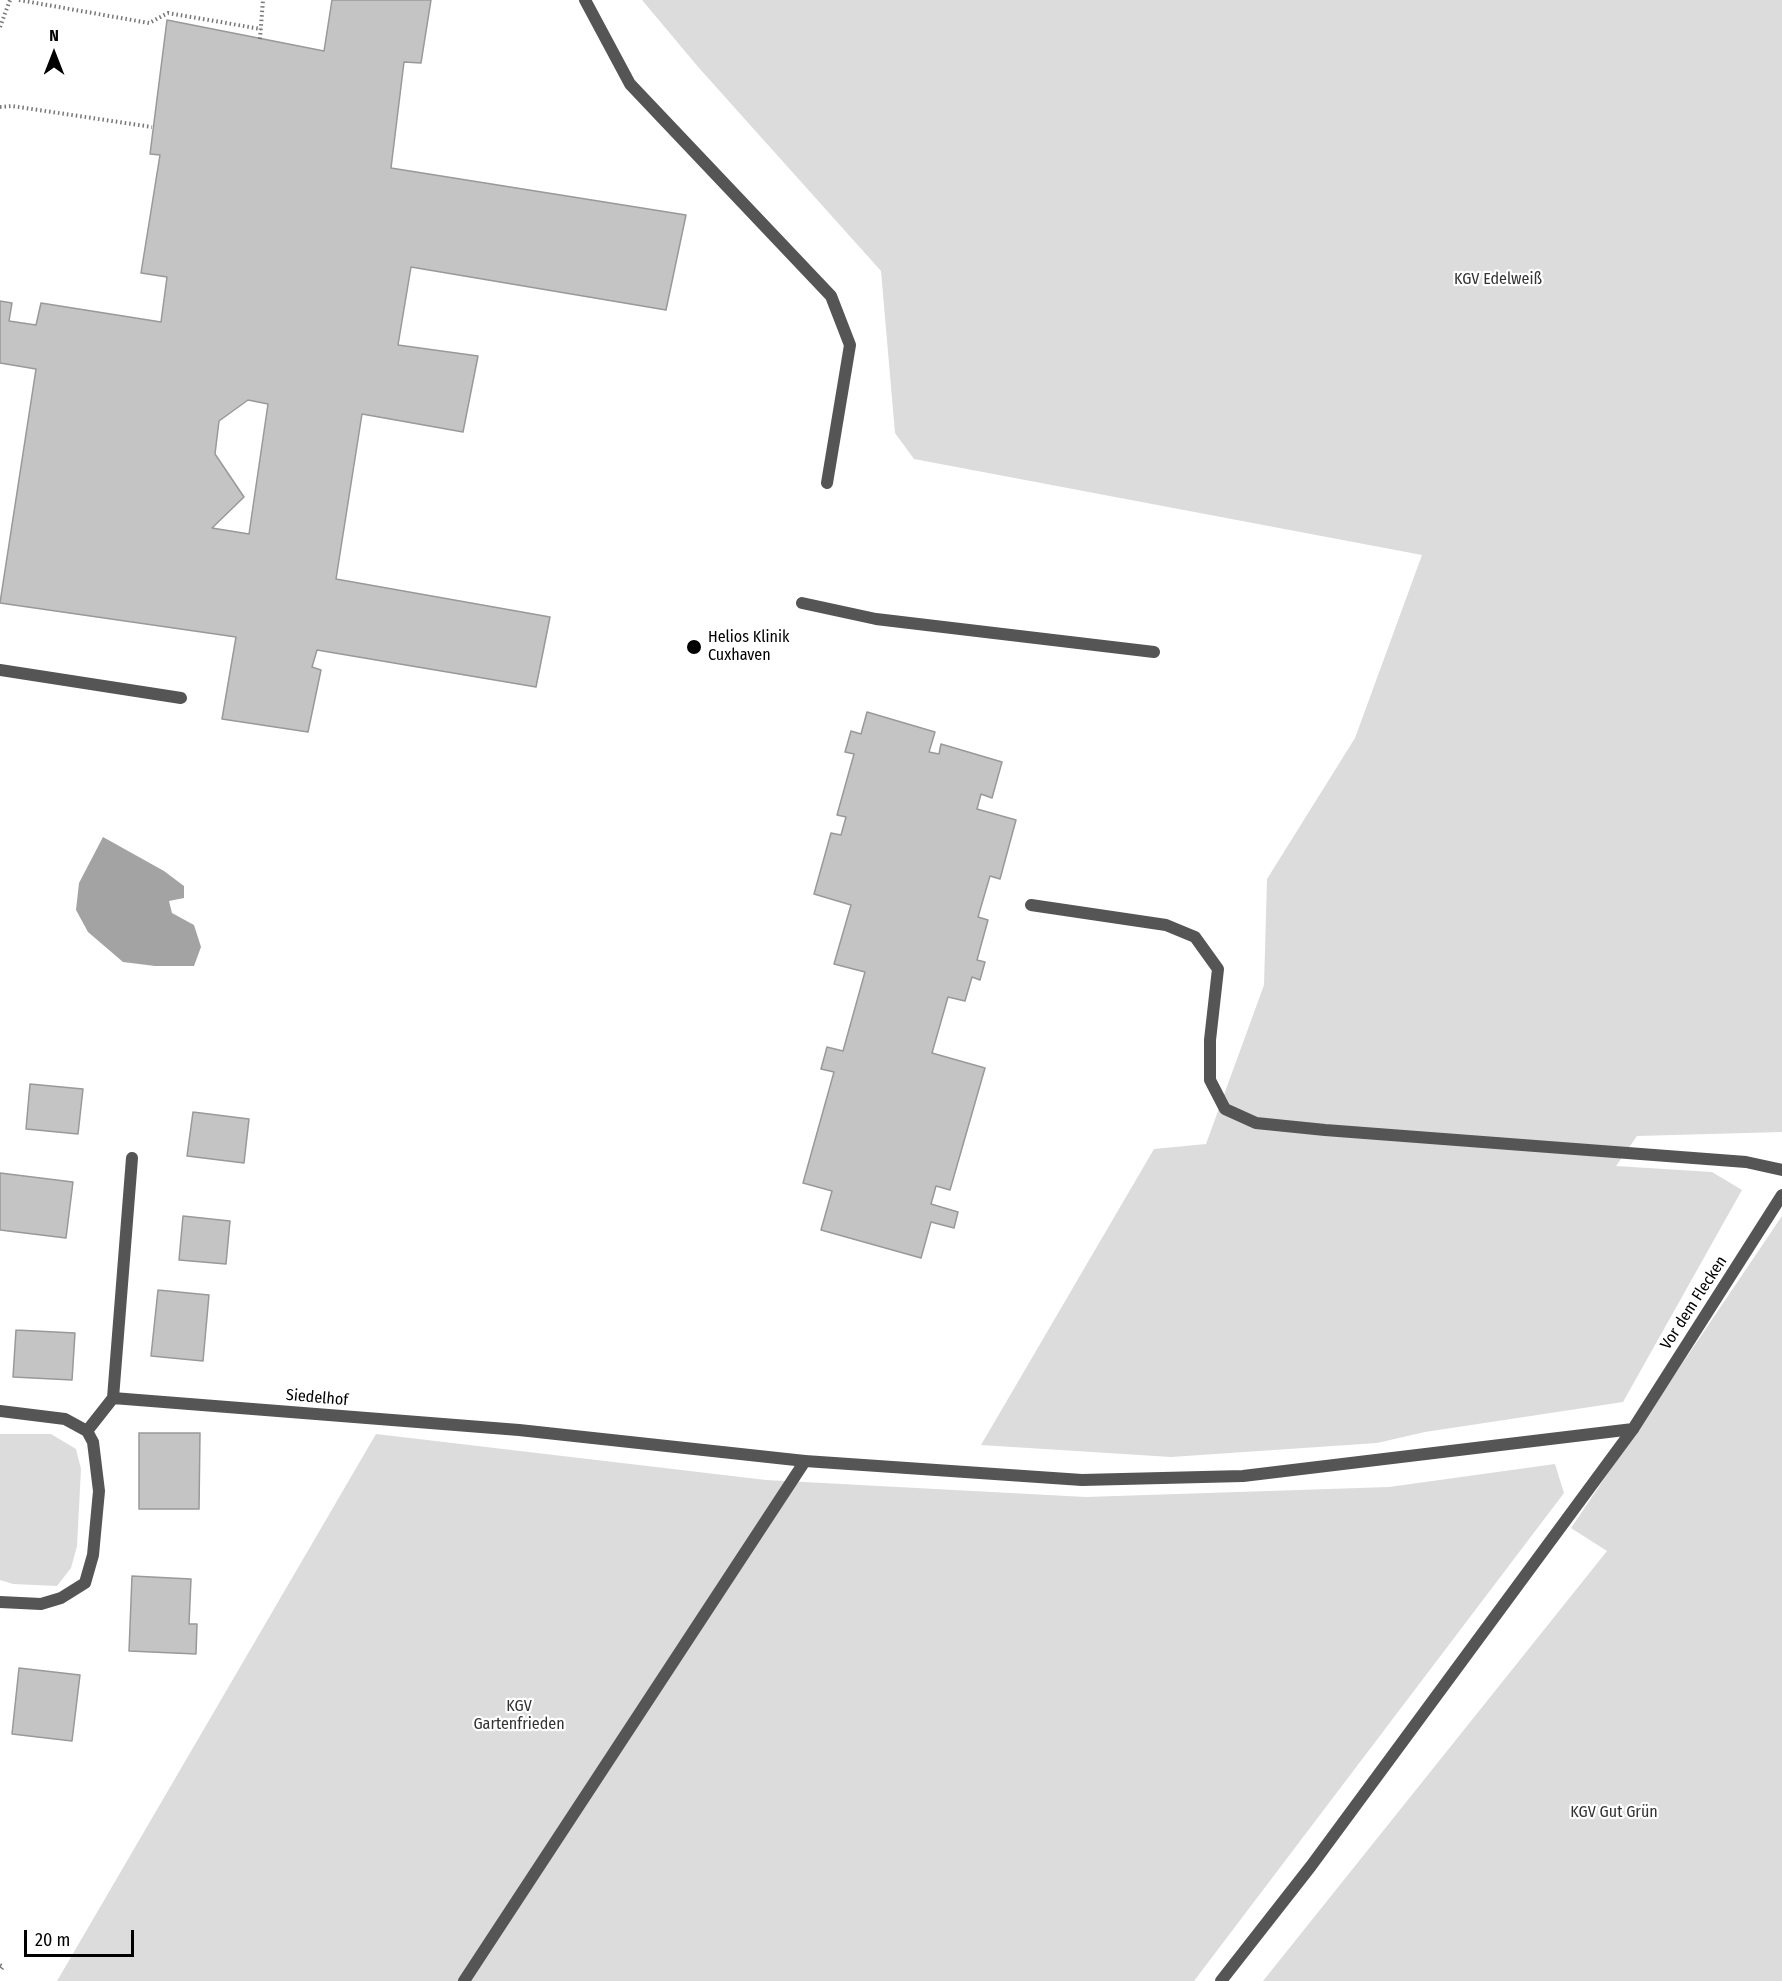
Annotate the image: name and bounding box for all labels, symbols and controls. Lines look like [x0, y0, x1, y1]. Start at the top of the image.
north arrow [24, 24, 84, 84]
text: N [49, 26, 59, 45]
park label: KGV Edelweiß [1454, 270, 1542, 290]
place label: Helios Klinik Cuxhaven [708, 628, 790, 666]
marker: Helios Klinik Cuxhaven [685, 638, 703, 656]
street label: Vor dem Flecken [1657, 1253, 1731, 1353]
street label: Siedelhof [285, 1386, 349, 1410]
park label: KGV Gartenfrieden [473, 1697, 565, 1735]
park label: KGV Gut Grün [1570, 1803, 1658, 1823]
scale bar [27, 1918, 136, 1956]
text: 20 m [35, 1929, 70, 1951]

